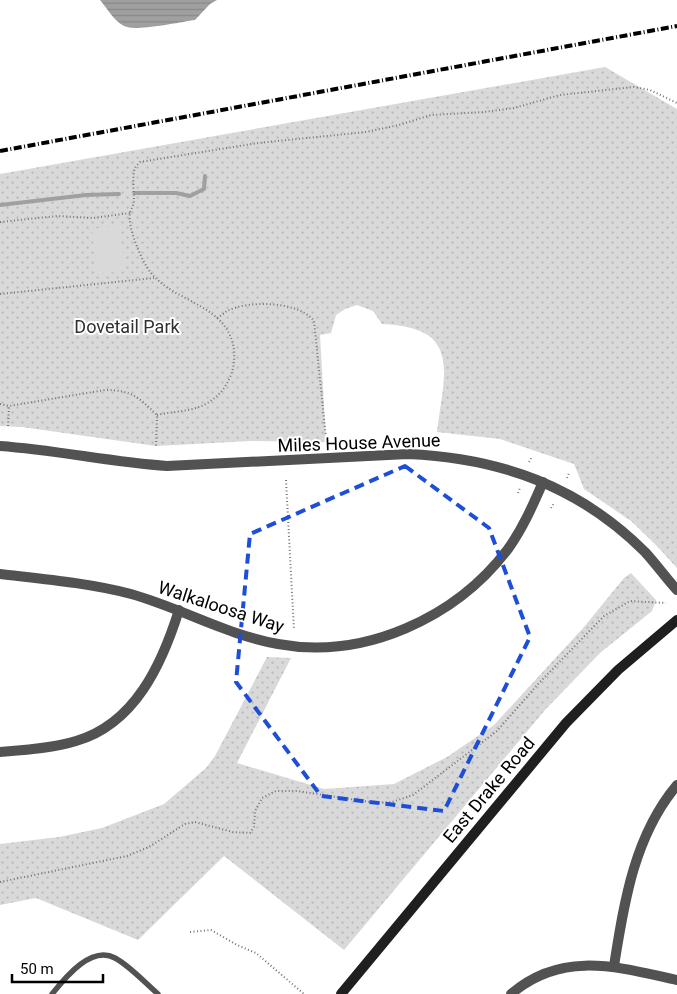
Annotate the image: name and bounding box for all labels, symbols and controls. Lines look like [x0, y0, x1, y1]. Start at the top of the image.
park label: Dovetail Park [74, 316, 181, 337]
street label: Miles House Avenue [277, 429, 441, 456]
street label: Walkaloosa Way [156, 576, 287, 637]
street label: East Drake Road [438, 733, 539, 847]
scale bar [12, 952, 104, 984]
text: 50 m [20, 960, 54, 978]

